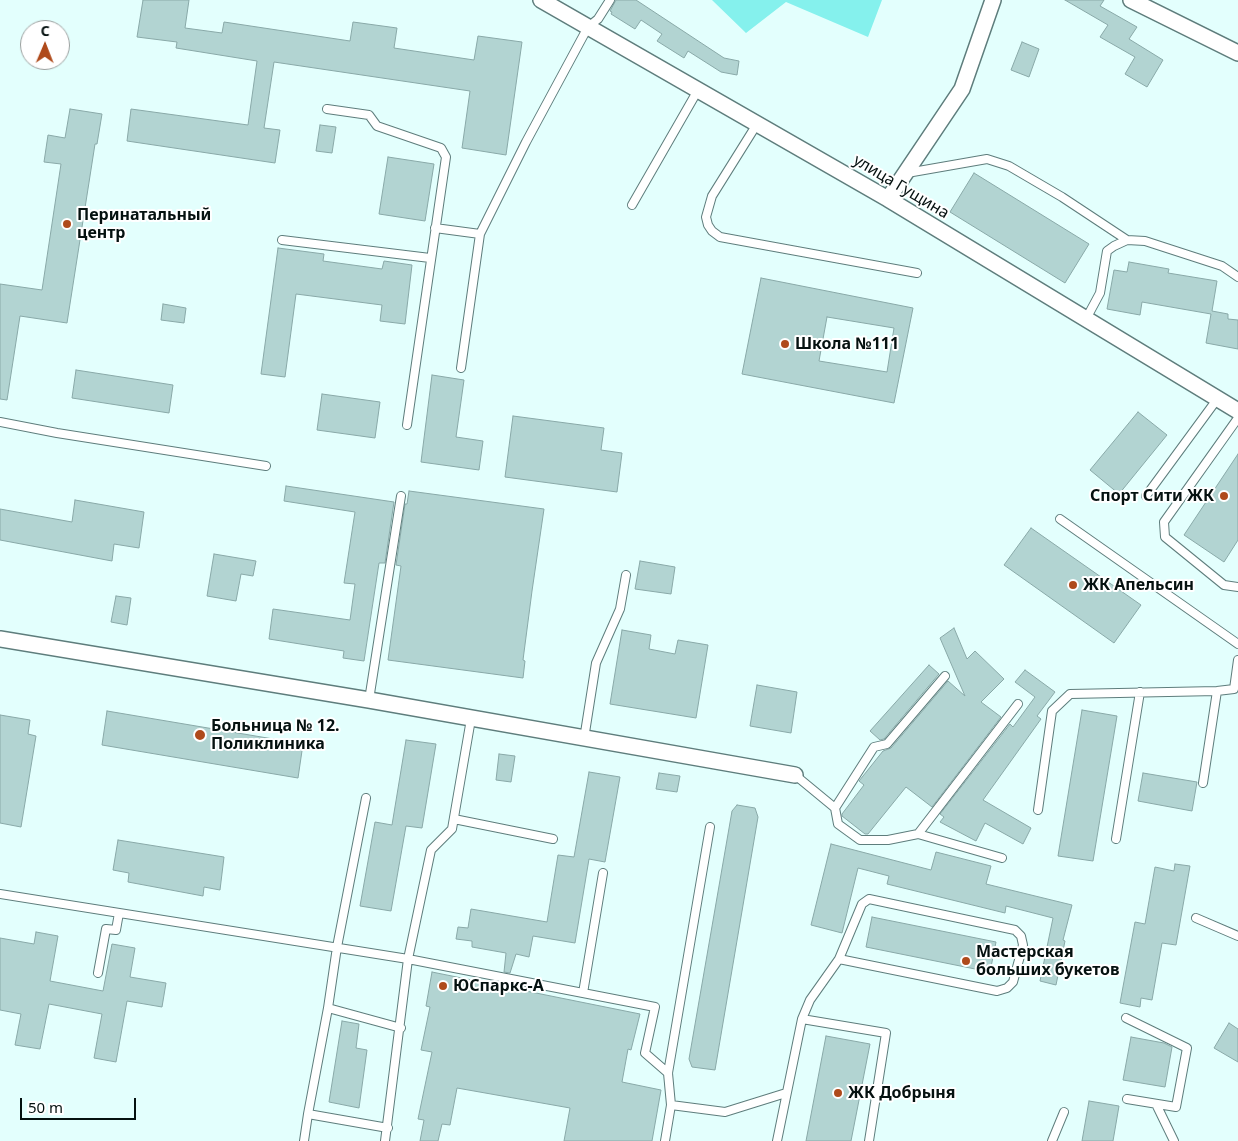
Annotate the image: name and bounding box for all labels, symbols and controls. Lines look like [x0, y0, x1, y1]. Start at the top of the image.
north arrow [20, 20, 70, 70]
text: С [41, 21, 50, 40]
street label: улица Гущина [850, 151, 952, 223]
place label: Перинатальный центр [77, 205, 211, 243]
marker: Перинатальный центр [61, 218, 73, 230]
place label: Школа №111 [795, 334, 899, 354]
marker: Школа №111 [779, 338, 791, 350]
place label: Спорт Сити ЖК [1090, 486, 1214, 506]
marker: Спорт Сити ЖК [1218, 490, 1230, 502]
place label: ЖК Апельсин [1083, 575, 1194, 595]
marker: ЖК Апельсин [1067, 579, 1079, 591]
place label: Больница № 12. Поликлиника [211, 716, 340, 754]
marker: Больница № 12. Поликлиника [193, 728, 207, 742]
place label: Мастерская больших букетов [976, 942, 1120, 980]
marker: Мастерская больших букетов [960, 955, 972, 967]
place label: ЮСпаркс-А [453, 976, 544, 996]
marker: ЮСпаркс-А [437, 980, 449, 992]
place label: ЖК Добрыня [848, 1083, 956, 1103]
marker: ЖК Добрыня [832, 1087, 844, 1099]
scale bar [22, 1088, 139, 1120]
text: 50 m [28, 1097, 63, 1117]

